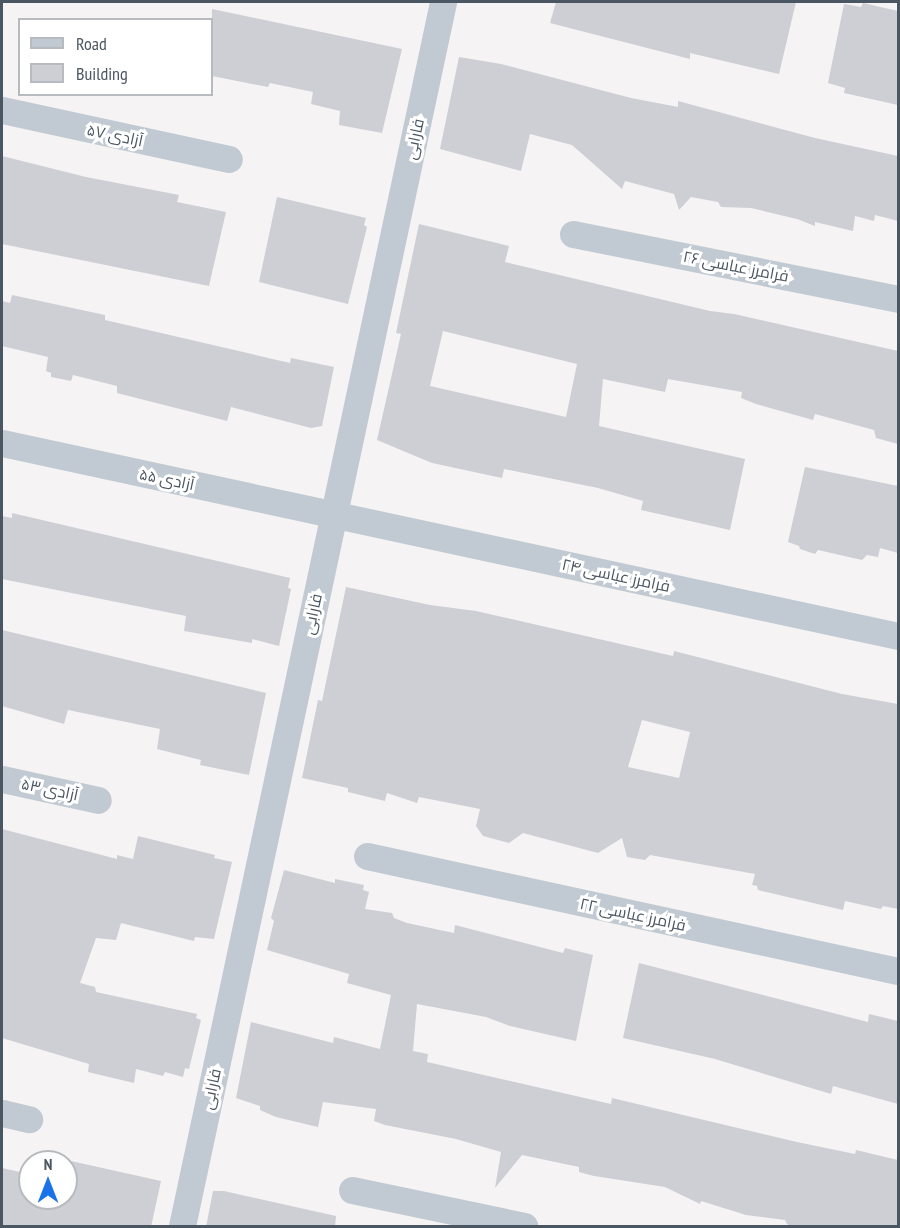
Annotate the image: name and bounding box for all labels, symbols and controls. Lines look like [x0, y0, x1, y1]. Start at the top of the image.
legend [18, 18, 213, 96]
text: Road [76, 32, 107, 55]
text: Building [76, 62, 128, 85]
street label: فارابی [400, 117, 428, 161]
street label: آزادی ۵۷ [85, 120, 145, 150]
street label: فرامرز عباسی ۲۶ [682, 246, 790, 286]
street label: آزادی ۵۵ [138, 464, 196, 494]
street label: فرامرز عباسی ۲۴ [560, 554, 672, 596]
street label: فارابی [298, 592, 326, 636]
street label: ۵۳ آزادی [20, 774, 80, 804]
street label: فرامرز عباسی ۲۲ [578, 893, 688, 935]
street label: فارابی [197, 1067, 225, 1111]
north arrow [18, 1150, 78, 1210]
text: N [44, 1154, 52, 1174]

